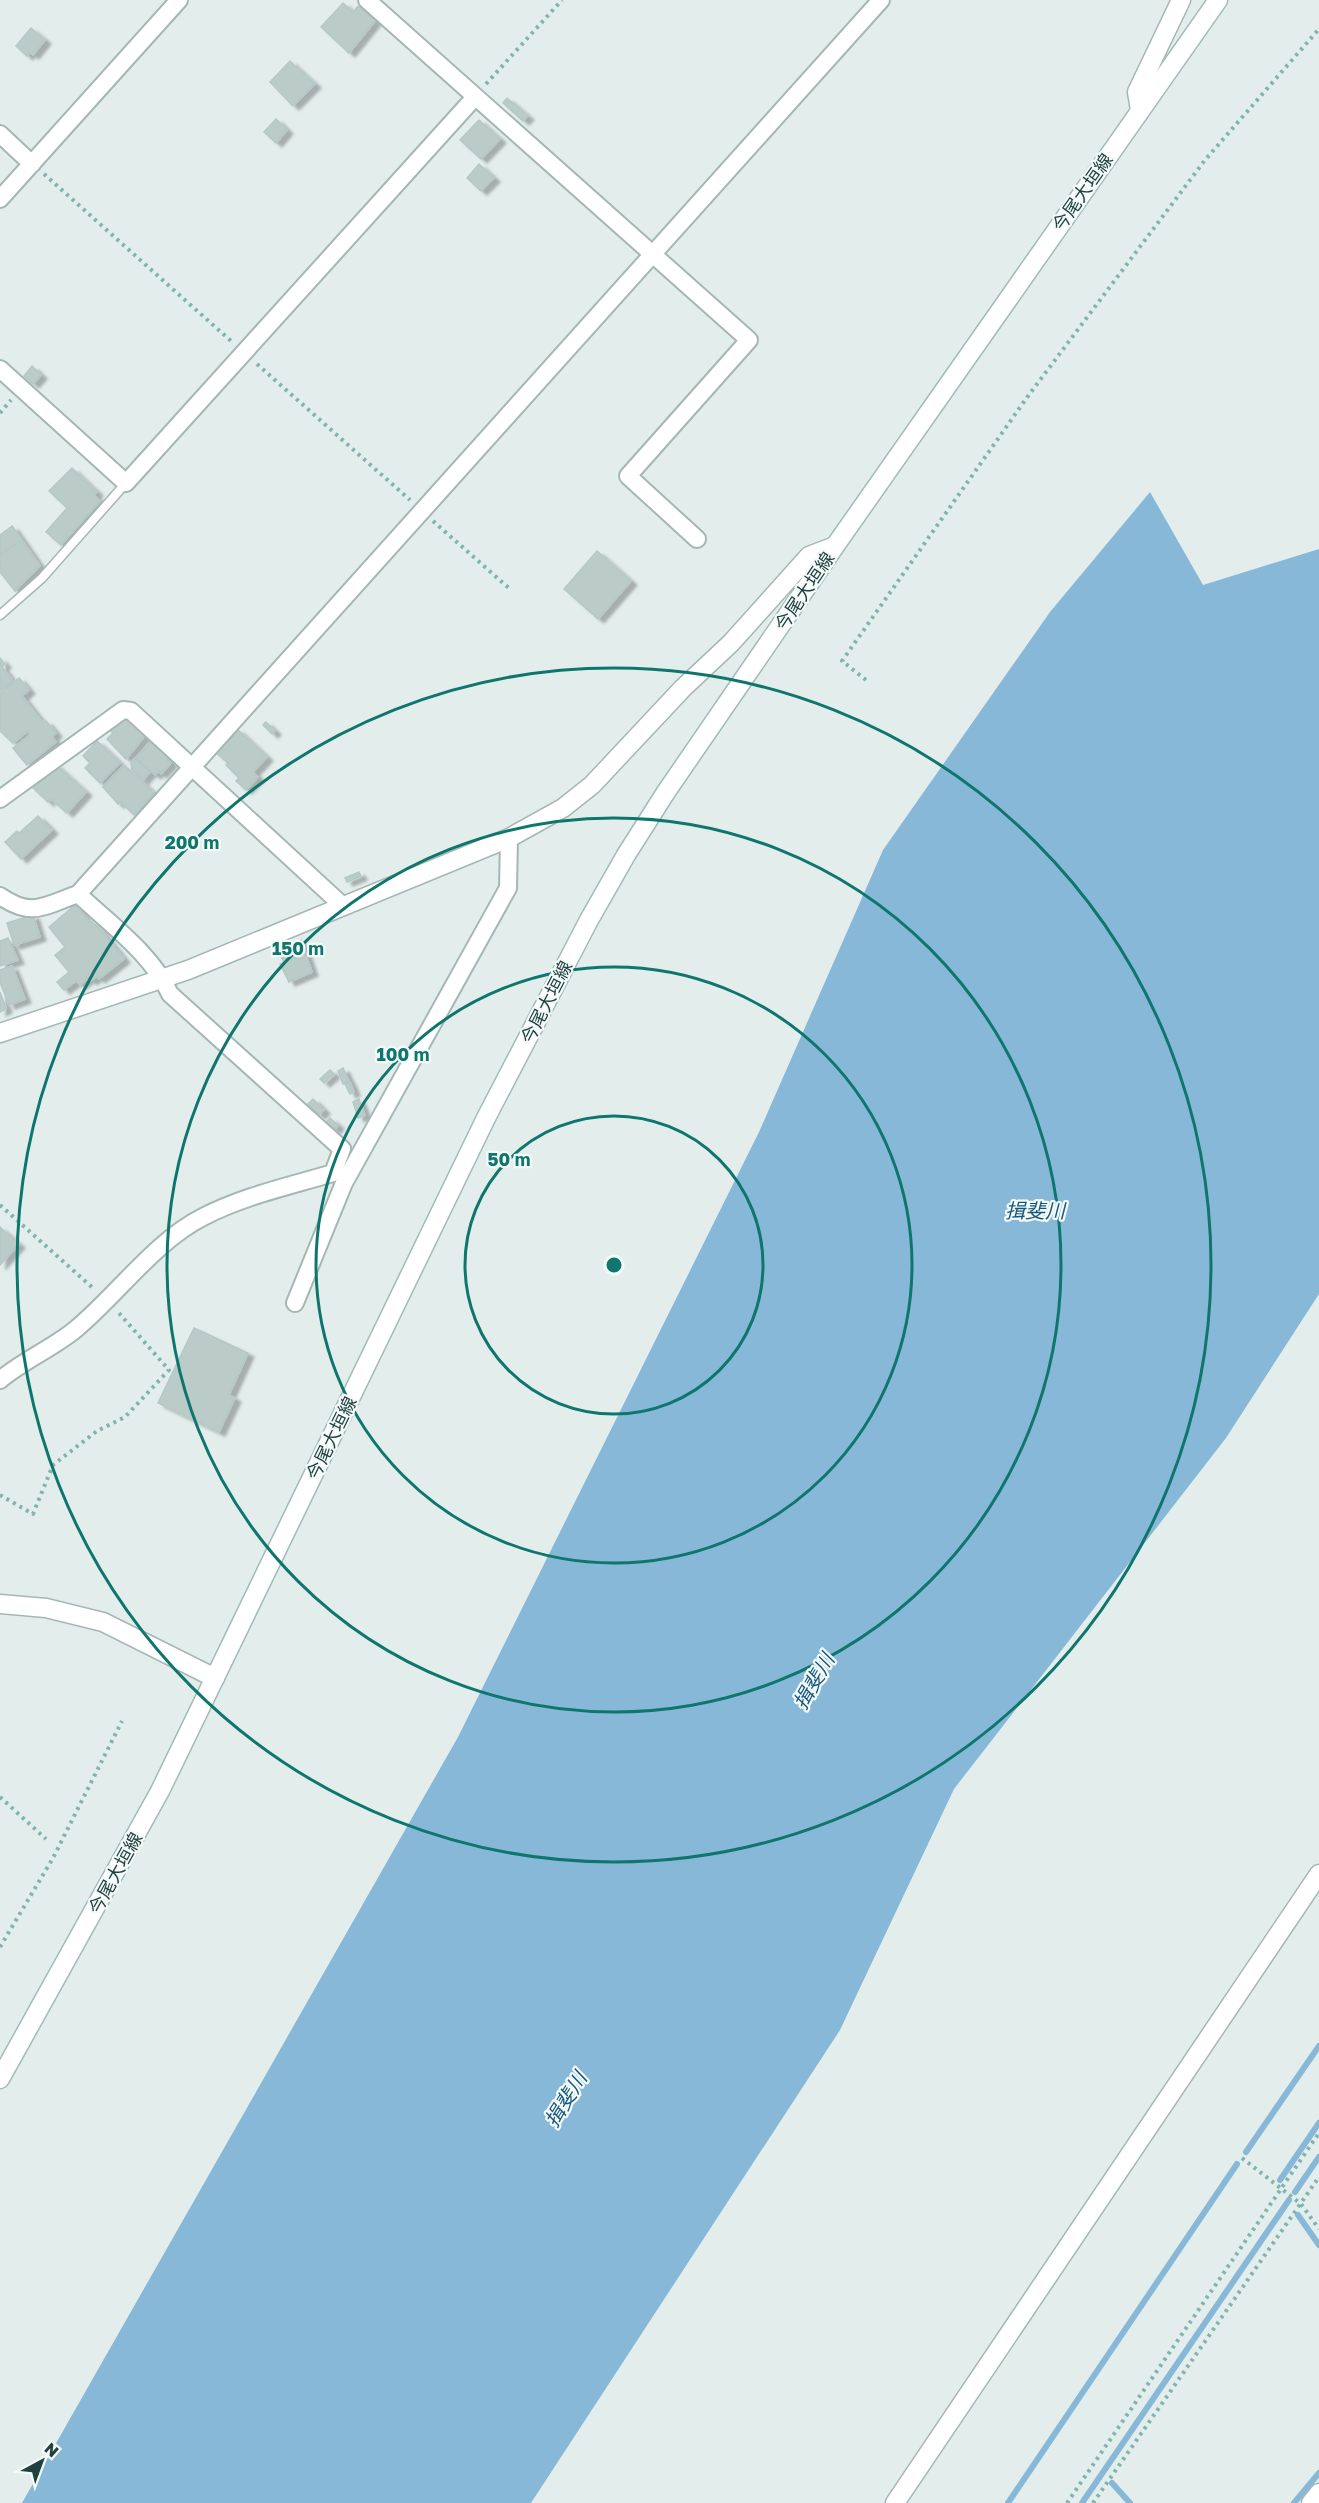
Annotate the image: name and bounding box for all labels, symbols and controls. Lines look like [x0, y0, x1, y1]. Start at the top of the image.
street label: 今尾大垣線 [1047, 149, 1117, 235]
street label: 今尾大垣線 [770, 548, 838, 634]
text: 200 m [165, 831, 219, 853]
text: 150 m [272, 937, 324, 959]
street label: 今尾大垣線 [516, 957, 576, 1047]
text: 100 m [377, 1043, 429, 1065]
text: 50 m [488, 1148, 530, 1170]
water label: 揖斐川 [1005, 1198, 1067, 1222]
centre of rings [604, 1255, 624, 1275]
street label: 今尾大垣線 [301, 1393, 361, 1483]
water label: 揖斐川 [788, 1647, 839, 1713]
street label: 今尾大垣線 [84, 1828, 146, 1918]
water label: 揖斐川 [539, 2066, 592, 2131]
north arrow [12, 2431, 72, 2491]
text: N [41, 2438, 63, 2461]

